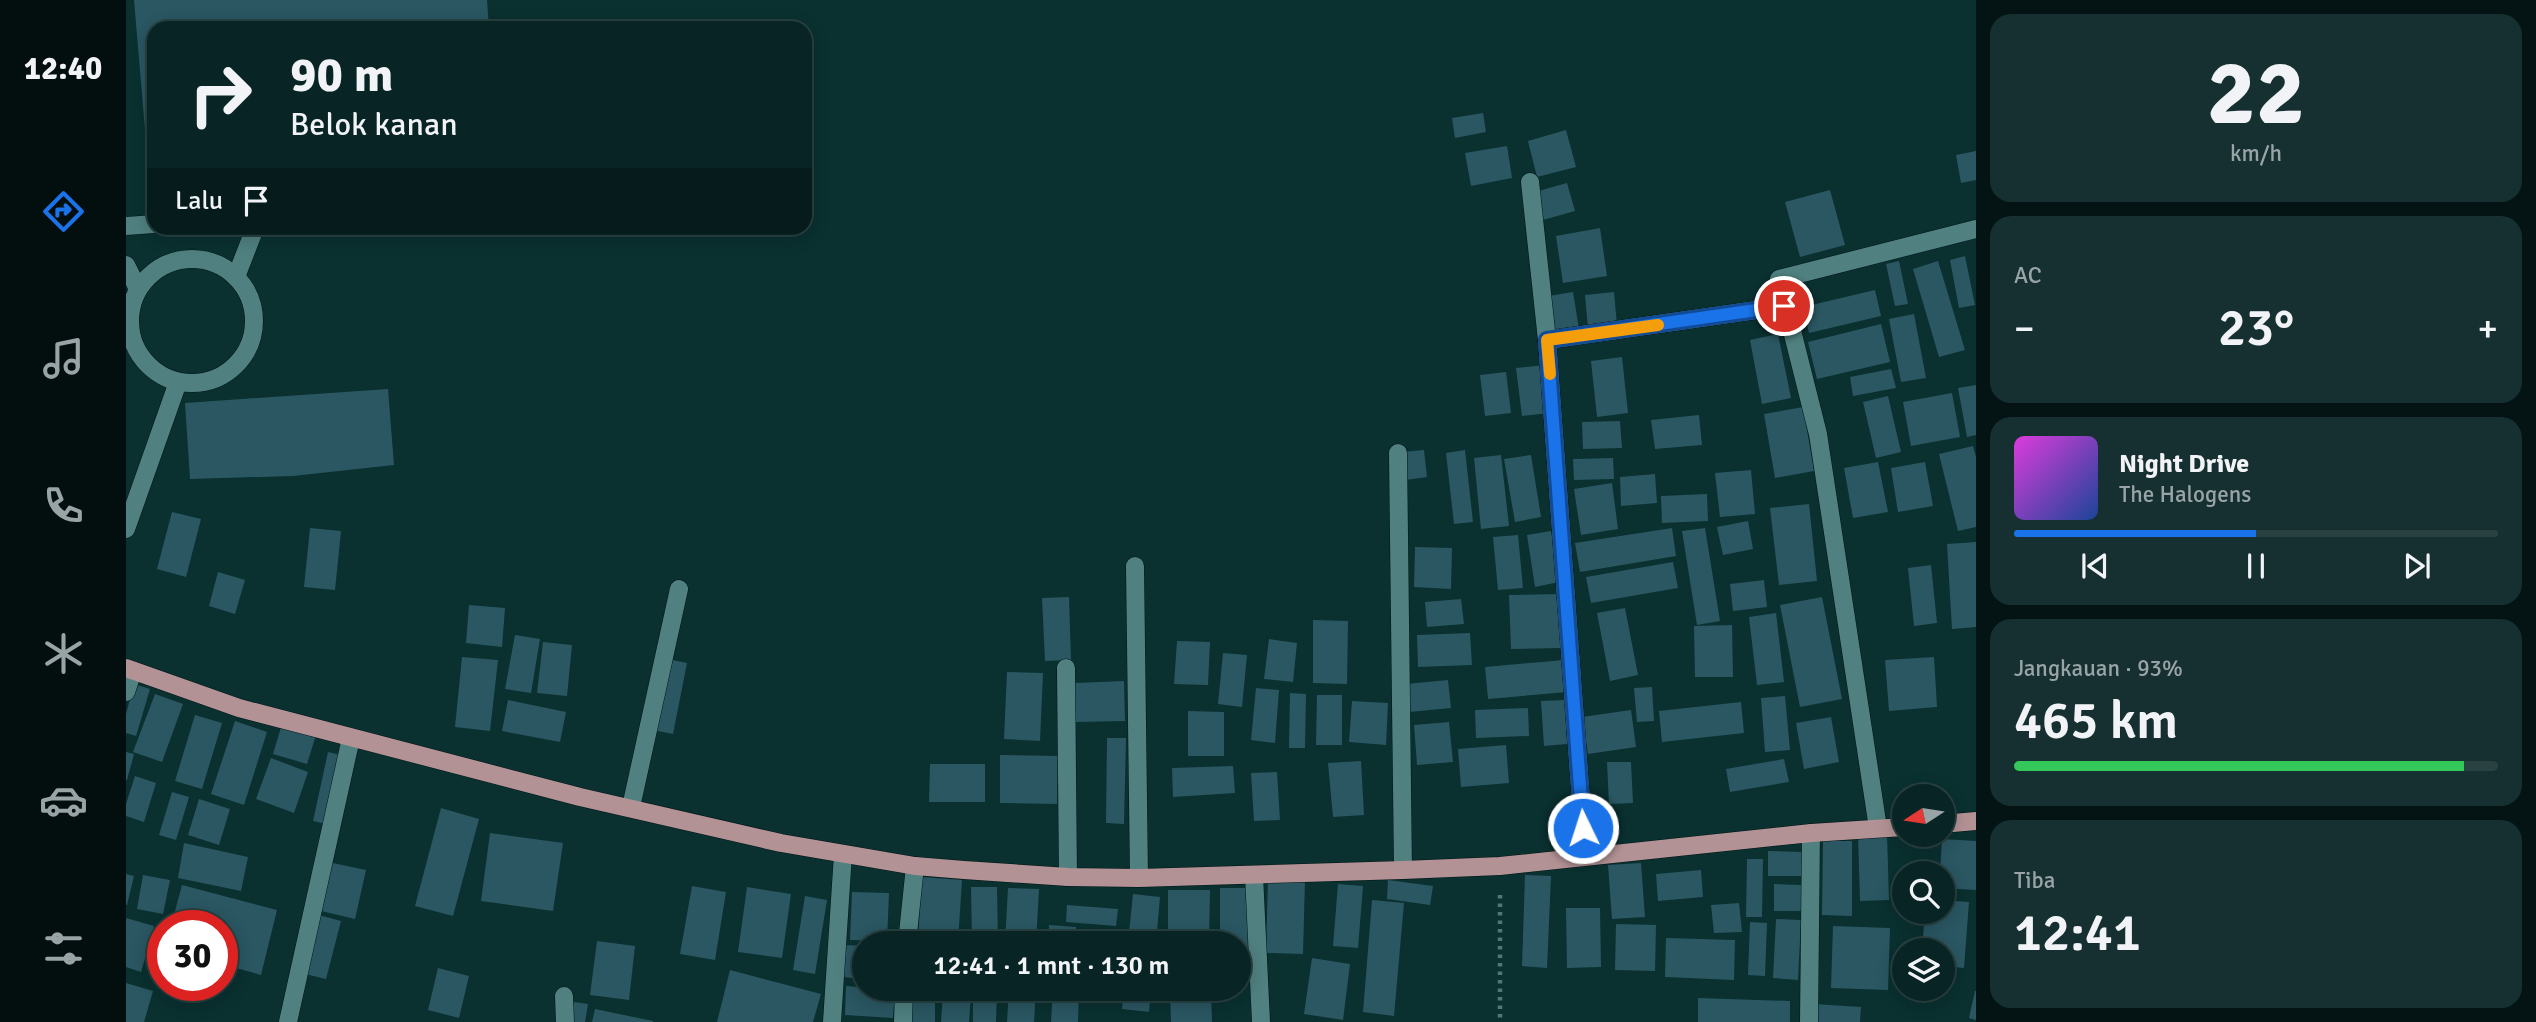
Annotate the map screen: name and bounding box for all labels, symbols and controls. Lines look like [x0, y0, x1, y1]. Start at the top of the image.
text: 22 [2207, 37, 2305, 150]
text: 90 m [290, 45, 393, 105]
text: 12:40 [24, 49, 102, 88]
icon: right [175, 49, 266, 140]
text: Belok kanan [290, 105, 458, 144]
text: km/h [2230, 139, 2282, 168]
icon: arrive [237, 182, 275, 220]
text: Lalu [175, 185, 223, 217]
icon: directions [39, 187, 88, 236]
text: AC [2014, 261, 2042, 290]
pin [1754, 276, 1814, 336]
icon: arrive [1765, 287, 1803, 325]
text: 23° [2218, 296, 2294, 360]
text: − [2014, 305, 2035, 352]
text: + [2477, 305, 2498, 352]
icon: music [39, 334, 88, 383]
text: Night Drive [2119, 448, 2249, 480]
text: The Halogens [2119, 480, 2251, 509]
icon: phone [39, 481, 88, 530]
icon: previous [2076, 547, 2114, 585]
icon: pause [2237, 547, 2275, 585]
icon: next [2398, 547, 2436, 585]
icon: climate [39, 629, 88, 678]
text: Jangkauan · 93% [2014, 654, 2183, 683]
text: 465 km [2014, 689, 2178, 753]
icon: car [39, 776, 88, 825]
north arrow [1892, 784, 1955, 847]
map controls [1892, 784, 1955, 1001]
position arrow [1546, 791, 1620, 865]
button: search [1892, 861, 1955, 924]
text: Tiba [2014, 866, 2055, 895]
text: 12:41 [2014, 901, 2141, 965]
speed limit sign: 30 [147, 910, 238, 1001]
icon: filters [39, 924, 88, 973]
button: layers [1892, 938, 1955, 1001]
text: 12:41 · 1 mnt · 130 m [934, 950, 1169, 982]

